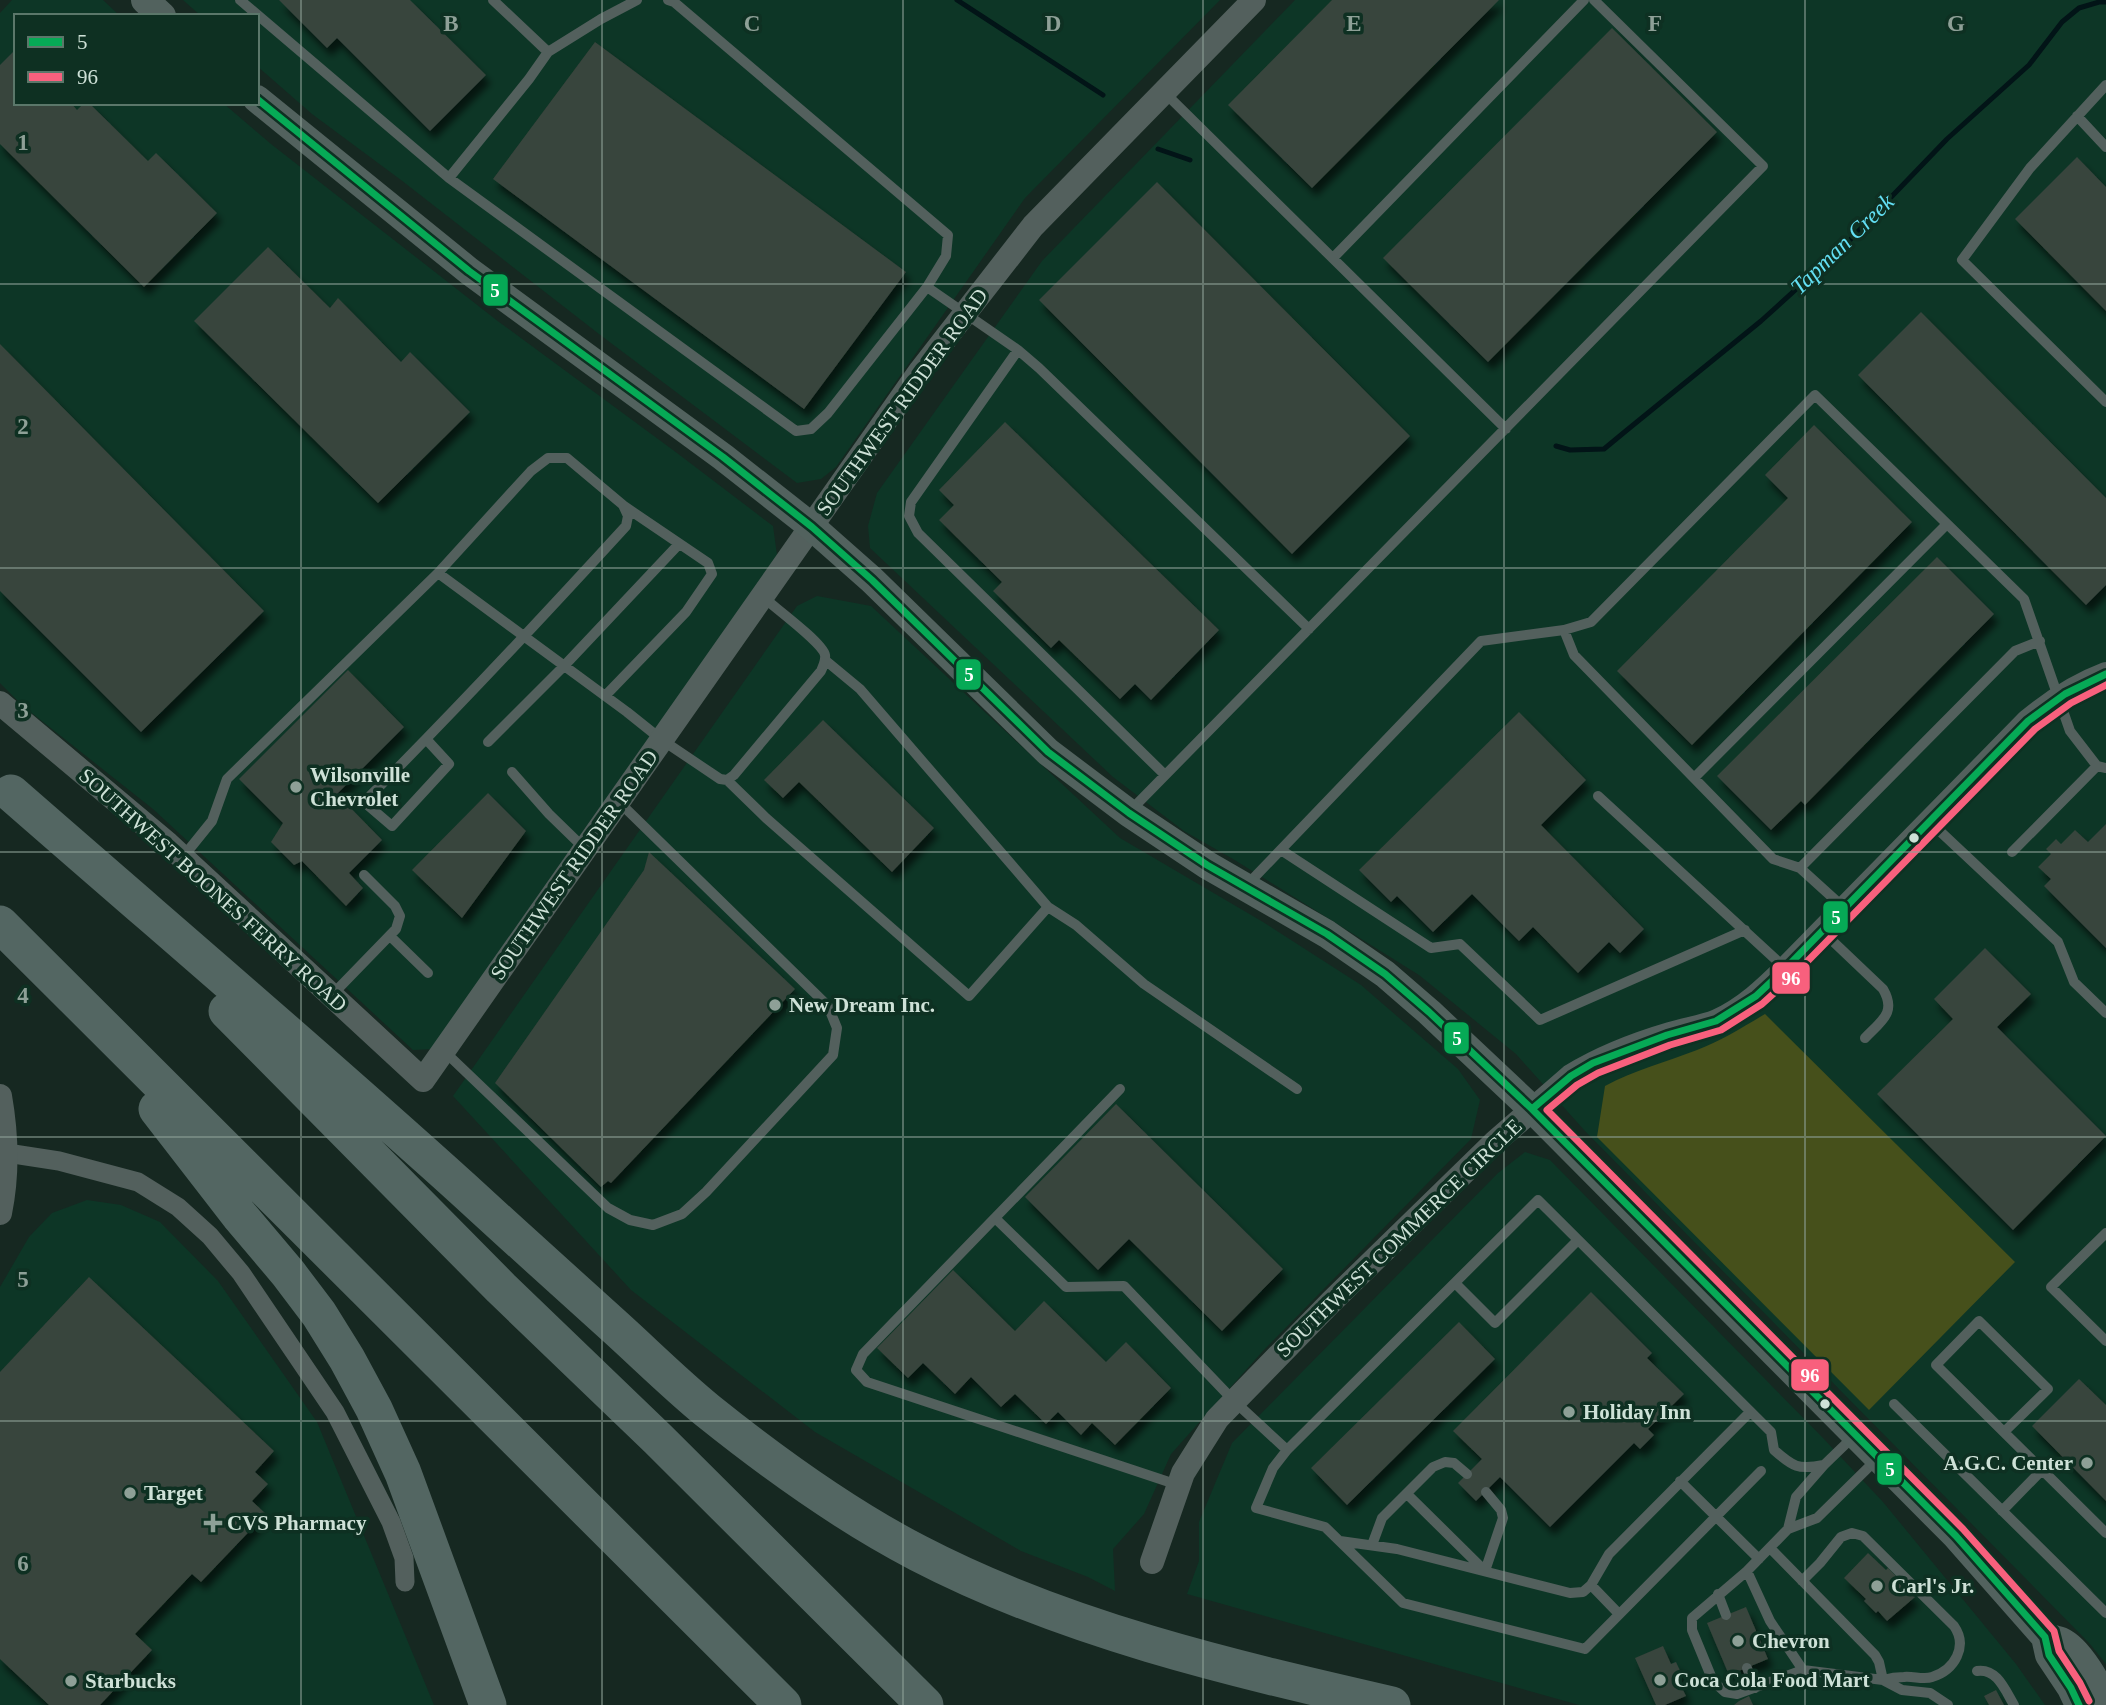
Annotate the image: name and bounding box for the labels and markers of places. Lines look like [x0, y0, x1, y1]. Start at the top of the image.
place label: Wilsonville Chevrolet [310, 763, 410, 811]
marker: Wilsonville Chevrolet [288, 779, 304, 795]
unlabelled marker [1907, 831, 1921, 845]
place label: New Dream Inc. [789, 993, 935, 1017]
marker: New Dream Inc. [767, 997, 783, 1013]
unlabelled marker [1818, 1397, 1832, 1411]
place label: Holiday Inn [1583, 1400, 1691, 1424]
marker: Holiday Inn [1561, 1404, 1577, 1420]
place label: A.G.C. Center [1944, 1451, 2073, 1475]
marker: A.G.C. Center [2079, 1455, 2095, 1471]
place label: Target [144, 1481, 203, 1505]
marker: Target [122, 1485, 138, 1501]
place label: CVS Pharmacy [227, 1511, 367, 1535]
marker: CVS Pharmacy [205, 1515, 221, 1531]
place label: Carl's Jr. [1891, 1574, 1974, 1598]
marker: Carl's Jr. [1869, 1578, 1885, 1594]
place label: Chevron [1752, 1629, 1830, 1653]
marker: Chevron [1730, 1633, 1746, 1649]
place label: Coca Cola Food Mart [1674, 1668, 1869, 1692]
place label: Starbucks [85, 1669, 176, 1693]
marker: Coca Cola Food Mart [1652, 1672, 1668, 1688]
marker: Starbucks [63, 1673, 79, 1689]

